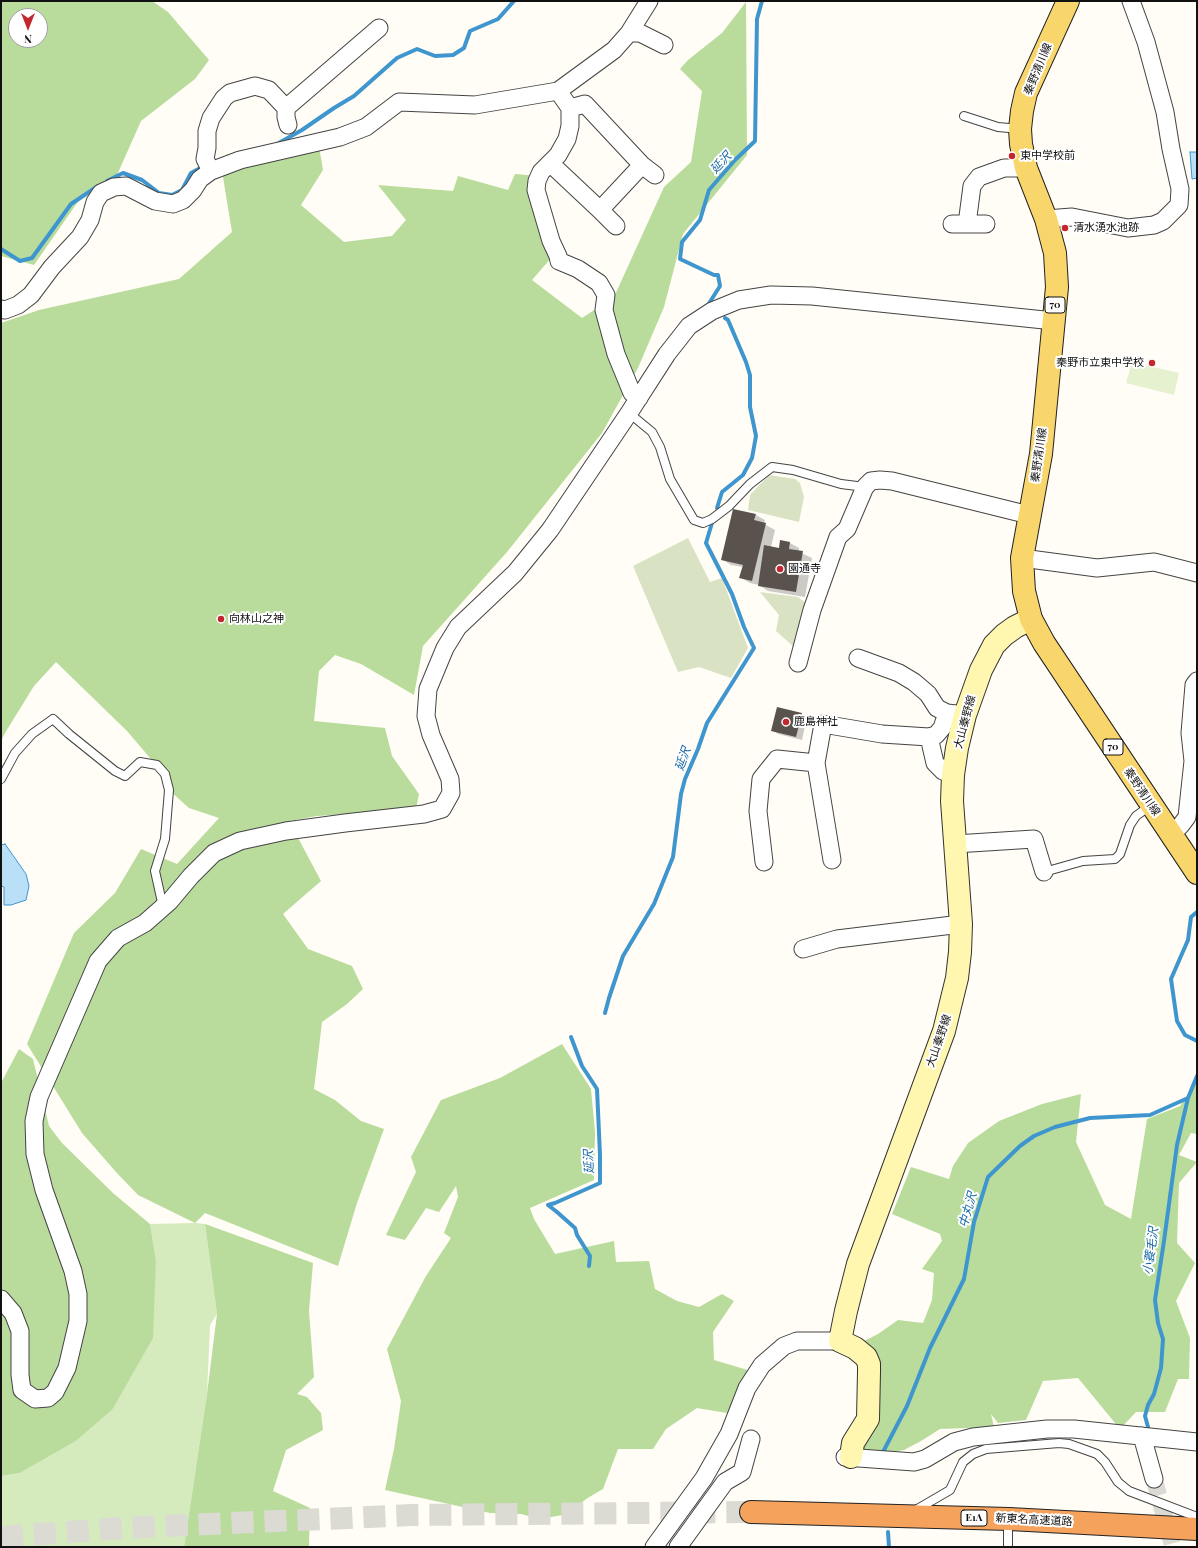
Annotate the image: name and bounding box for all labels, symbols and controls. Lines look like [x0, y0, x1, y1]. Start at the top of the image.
north arrow [8, 8, 48, 48]
text: N [24, 32, 32, 47]
street label: 秦野清川線 [1021, 41, 1055, 97]
water label: 延沢 [708, 149, 734, 177]
place label: 東中学校前 [1020, 149, 1075, 163]
marker: 東中学校前 [1007, 151, 1017, 161]
place label: 清水湧水池跡 [1073, 221, 1139, 235]
marker: 清水湧水池跡 [1060, 223, 1070, 233]
road number: 70 [1045, 297, 1065, 313]
place label: 秦野市立東中学校 [1056, 356, 1144, 370]
marker: 秦野市立東中学校 [1147, 358, 1157, 368]
street label: 秦野清川線 [1029, 427, 1049, 483]
place label: 園通寺 [788, 562, 821, 576]
marker: 園通寺 [775, 564, 785, 574]
place label: 向林山之神 [229, 612, 284, 626]
marker: 向林山之神 [216, 614, 226, 624]
street label: 大山秦野線 [952, 694, 978, 750]
place label: 鹿島神社 [794, 715, 838, 729]
marker: 鹿島神社 [781, 717, 791, 727]
road number: 70 [1103, 739, 1123, 755]
water label: 延沢 [672, 745, 694, 773]
street label: 秦野清川線 [1121, 766, 1163, 818]
street label: 大山秦野線 [924, 1013, 954, 1069]
water label: 延沢 [581, 1150, 597, 1174]
water label: 中丸沢 [956, 1191, 980, 1229]
water label: 小蓑毛沢 [1141, 1226, 1161, 1276]
road number: E1A [961, 1510, 987, 1526]
street label: 新東名高速道路 [995, 1511, 1073, 1529]

